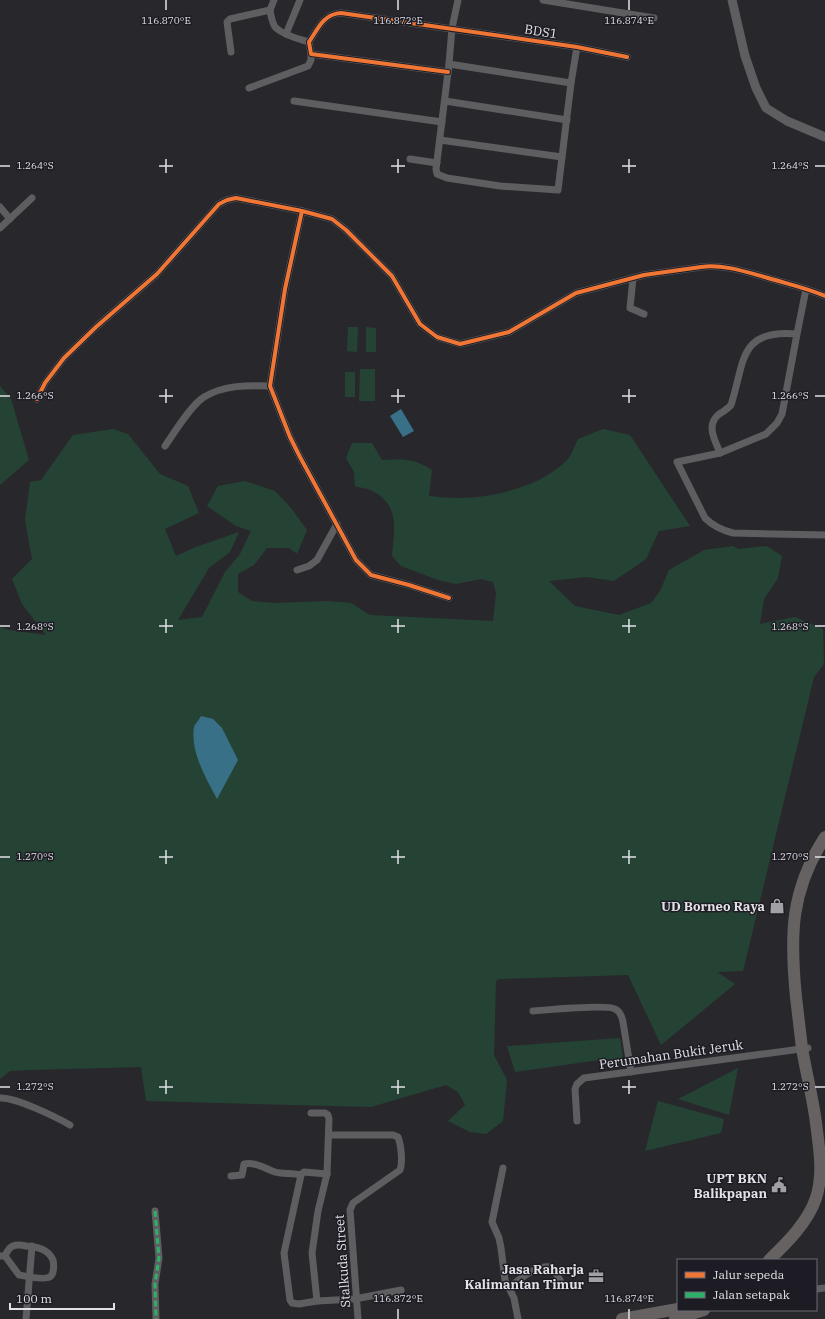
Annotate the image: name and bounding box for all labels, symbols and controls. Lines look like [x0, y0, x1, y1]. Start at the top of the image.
text: 116.870°E [141, 14, 191, 27]
text: 116.872°E [373, 14, 423, 27]
text: 116.874°E [604, 14, 654, 27]
street label: BDS1 [523, 20, 559, 42]
text: 1.264°S [16, 159, 54, 172]
text: 1.264°S [771, 159, 809, 172]
text: 1.266°S [16, 389, 54, 402]
text: 1.266°S [771, 389, 809, 402]
text: 1.268°S [16, 620, 54, 633]
text: 1.268°S [771, 620, 809, 633]
text: 1.270°S [16, 850, 54, 863]
text: 1.270°S [771, 850, 809, 863]
shop icon: UD Borneo Raya [768, 897, 786, 915]
place label: UD Borneo Raya [661, 898, 766, 915]
street label: Perumahan Bukit Jeruk [598, 1036, 745, 1073]
text: 1.272°S [16, 1080, 54, 1093]
text: 1.272°S [771, 1080, 809, 1093]
place label: UPT BKN Balikpapan [694, 1170, 767, 1202]
public building icon: UPT BKN Balikpapan [770, 1176, 788, 1194]
street label: Stalkuda Street [331, 1213, 354, 1308]
legend [677, 1259, 817, 1311]
place label: Jasa Raharja Kalimantan Timur [465, 1261, 585, 1293]
office icon: Jasa Raharja Kalimantan Timur [587, 1267, 605, 1285]
text: Jalur sepeda [713, 1267, 785, 1282]
scale bar [10, 1285, 114, 1311]
text: Jalan setapak [713, 1287, 790, 1302]
text: 100 m [16, 1291, 52, 1306]
text: 116.872°E [373, 1292, 423, 1305]
text: 116.874°E [604, 1292, 654, 1305]

